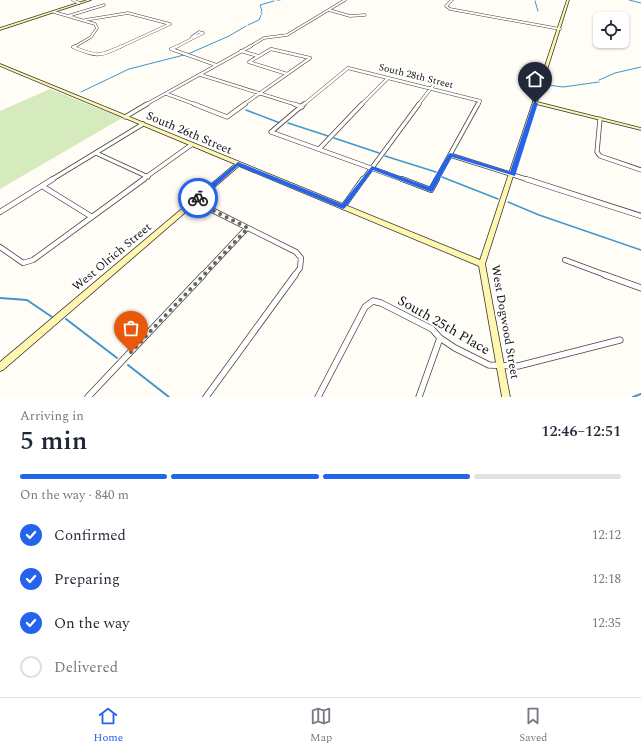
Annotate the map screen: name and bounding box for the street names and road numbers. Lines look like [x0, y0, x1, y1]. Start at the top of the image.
street label: South 28th Street [377, 59, 455, 93]
street label: South 26th Street [143, 106, 235, 160]
street label: West Olrich Street [68, 218, 156, 296]
street label: West Dogwood Street [486, 264, 524, 380]
street label: South 25th Place [394, 290, 494, 360]

